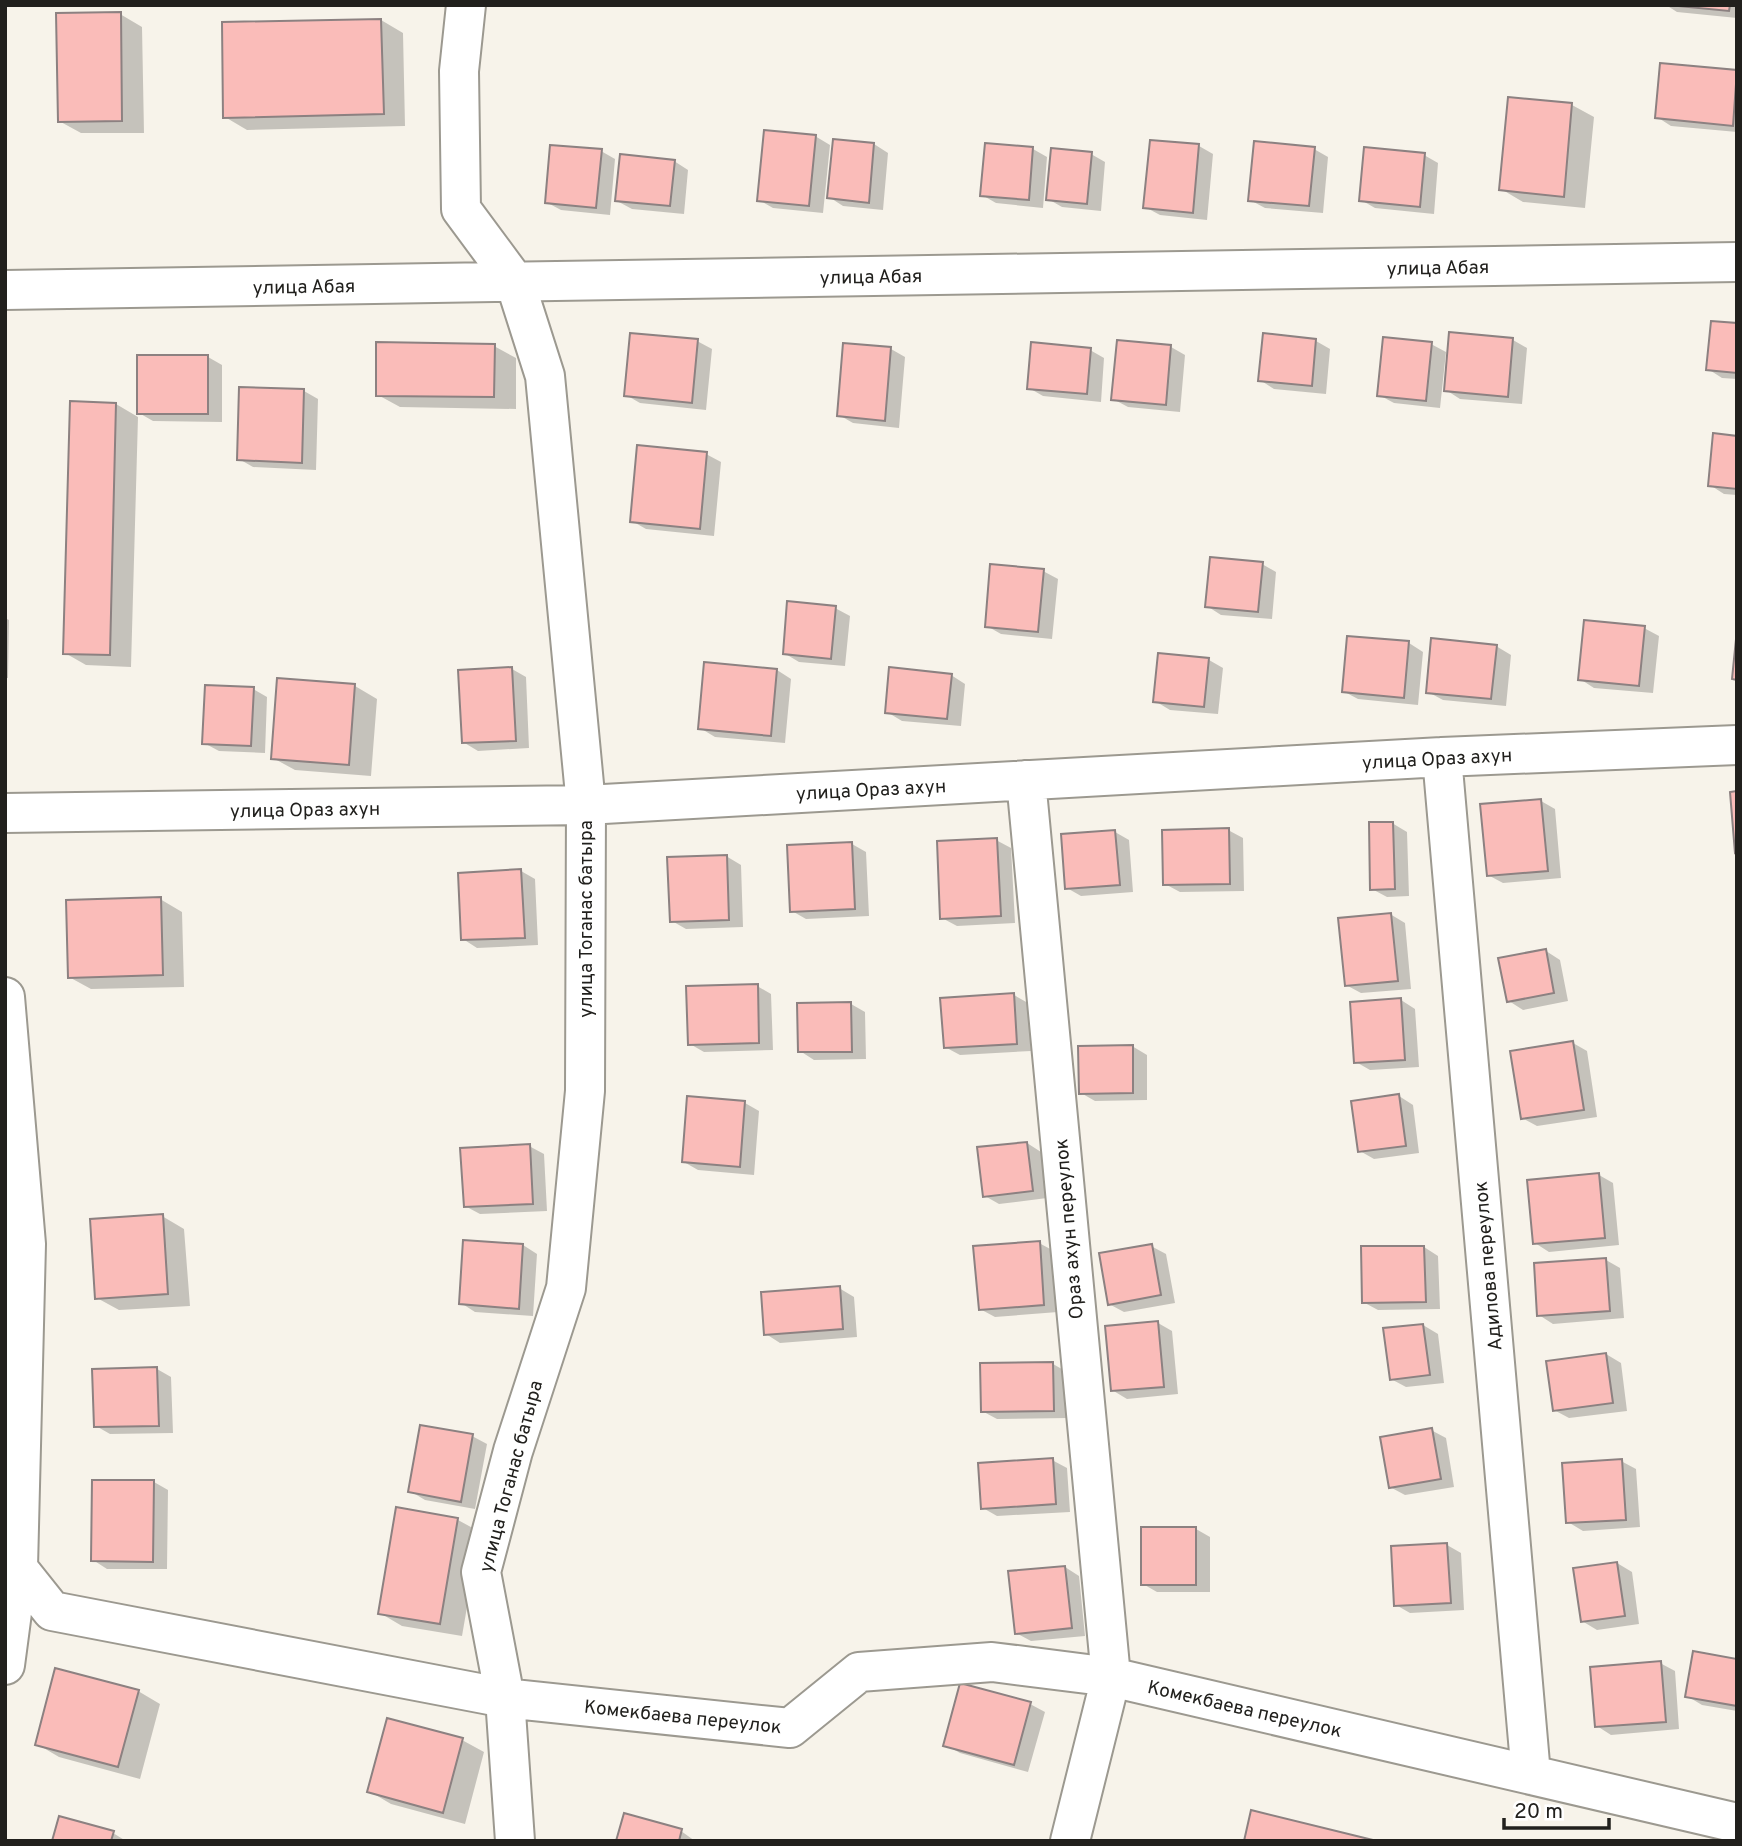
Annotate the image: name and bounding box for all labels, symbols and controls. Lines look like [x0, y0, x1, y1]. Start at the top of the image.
street label: улица Абая [1387, 256, 1490, 282]
street label: улица Абая [820, 265, 923, 291]
street label: улица Абая [253, 275, 356, 301]
street label: улица Ораз ахун [1361, 744, 1513, 776]
street label: улица Ораз ахун [795, 775, 947, 807]
street label: улица Ораз ахун [230, 798, 380, 824]
street label: улица Тоганас батыра [575, 820, 599, 1018]
street label: Ораз ахун переулок [1050, 1137, 1090, 1320]
street label: Адилова переулок [1470, 1180, 1508, 1352]
street label: улица Тоганас батыра [475, 1378, 549, 1575]
street label: Комекбаева переулок [1145, 1676, 1344, 1744]
street label: Комекбаева переулок [583, 1696, 783, 1740]
scale bar [1504, 1786, 1609, 1830]
text: 20 m [1514, 1799, 1563, 1826]

